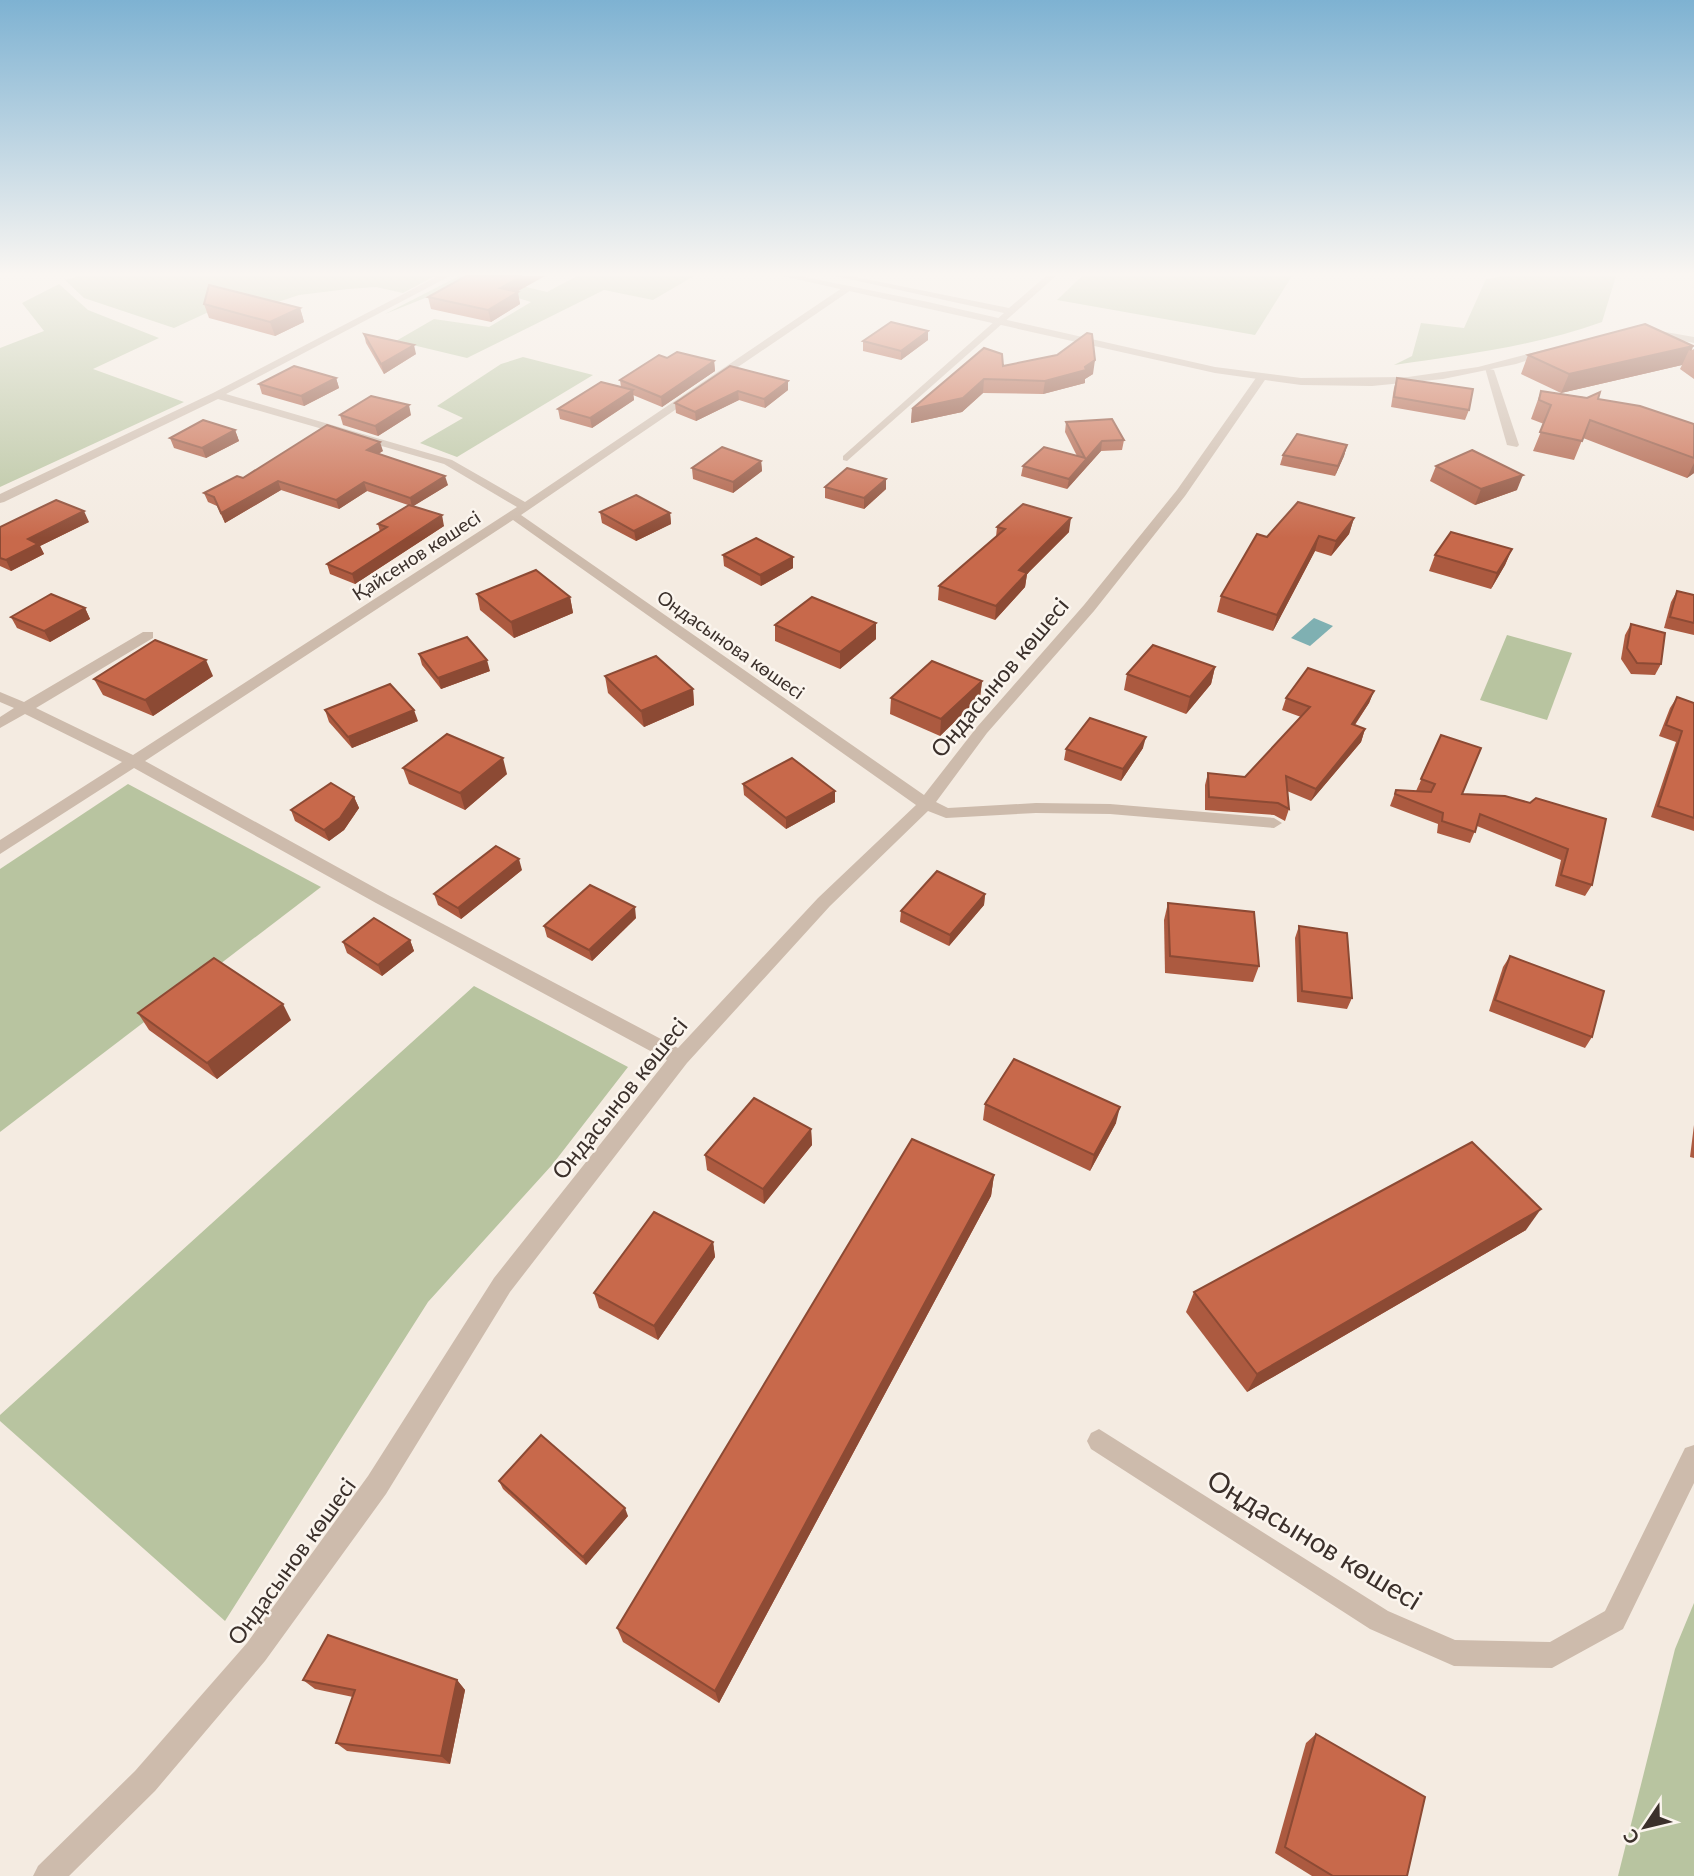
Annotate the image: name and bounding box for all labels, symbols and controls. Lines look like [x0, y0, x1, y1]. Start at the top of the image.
street label: Қайсенов көшесі [348, 505, 484, 605]
street label: Ондасынова көшесі [653, 585, 809, 703]
street label: Ондасынов көшесі [924, 592, 1074, 762]
street label: Ондасынов көшесі [545, 1012, 693, 1184]
street label: Оңдасынов көшесі [1202, 1462, 1428, 1616]
street label: Ондасынов көшесі [221, 1472, 361, 1650]
north arrow [1610, 1792, 1680, 1862]
text: С [1617, 1825, 1644, 1849]

